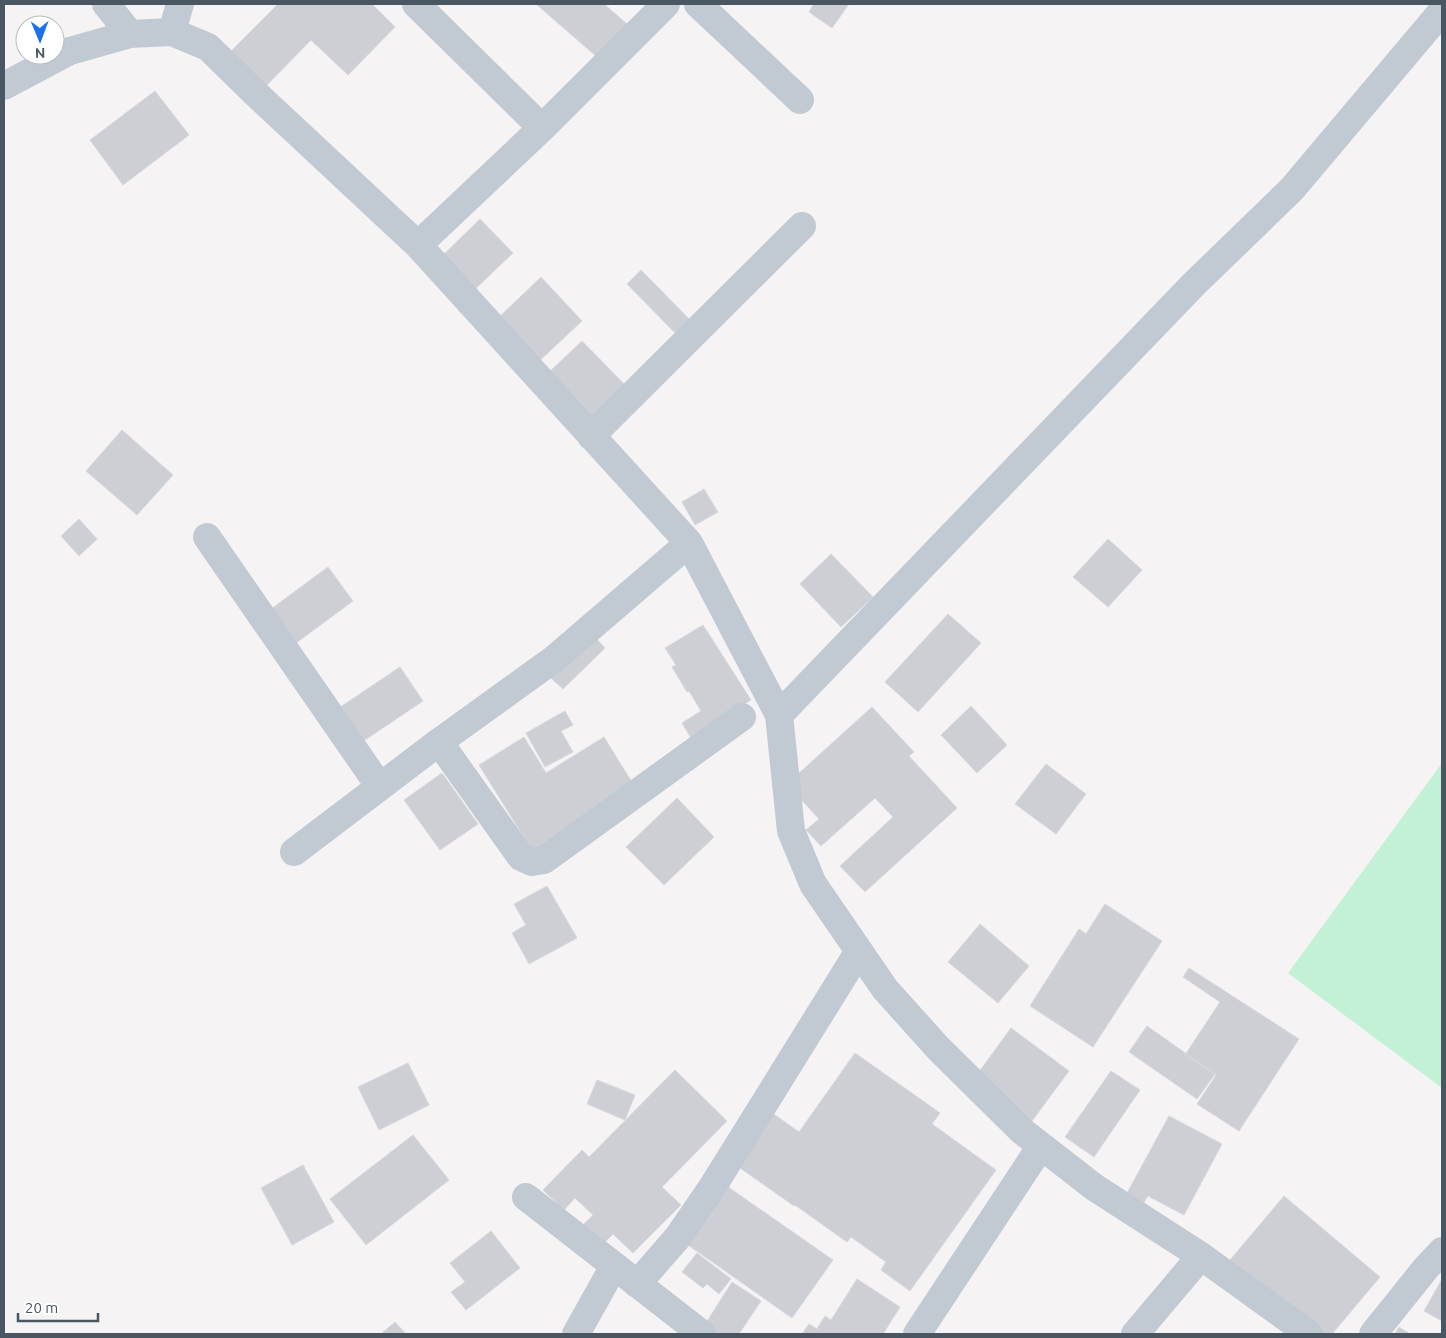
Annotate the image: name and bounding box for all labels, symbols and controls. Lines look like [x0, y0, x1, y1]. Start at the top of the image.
north arrow [15, 15, 65, 65]
text: N [35, 45, 46, 61]
scale bar [18, 1290, 98, 1322]
text: 20 m [25, 1299, 58, 1316]

